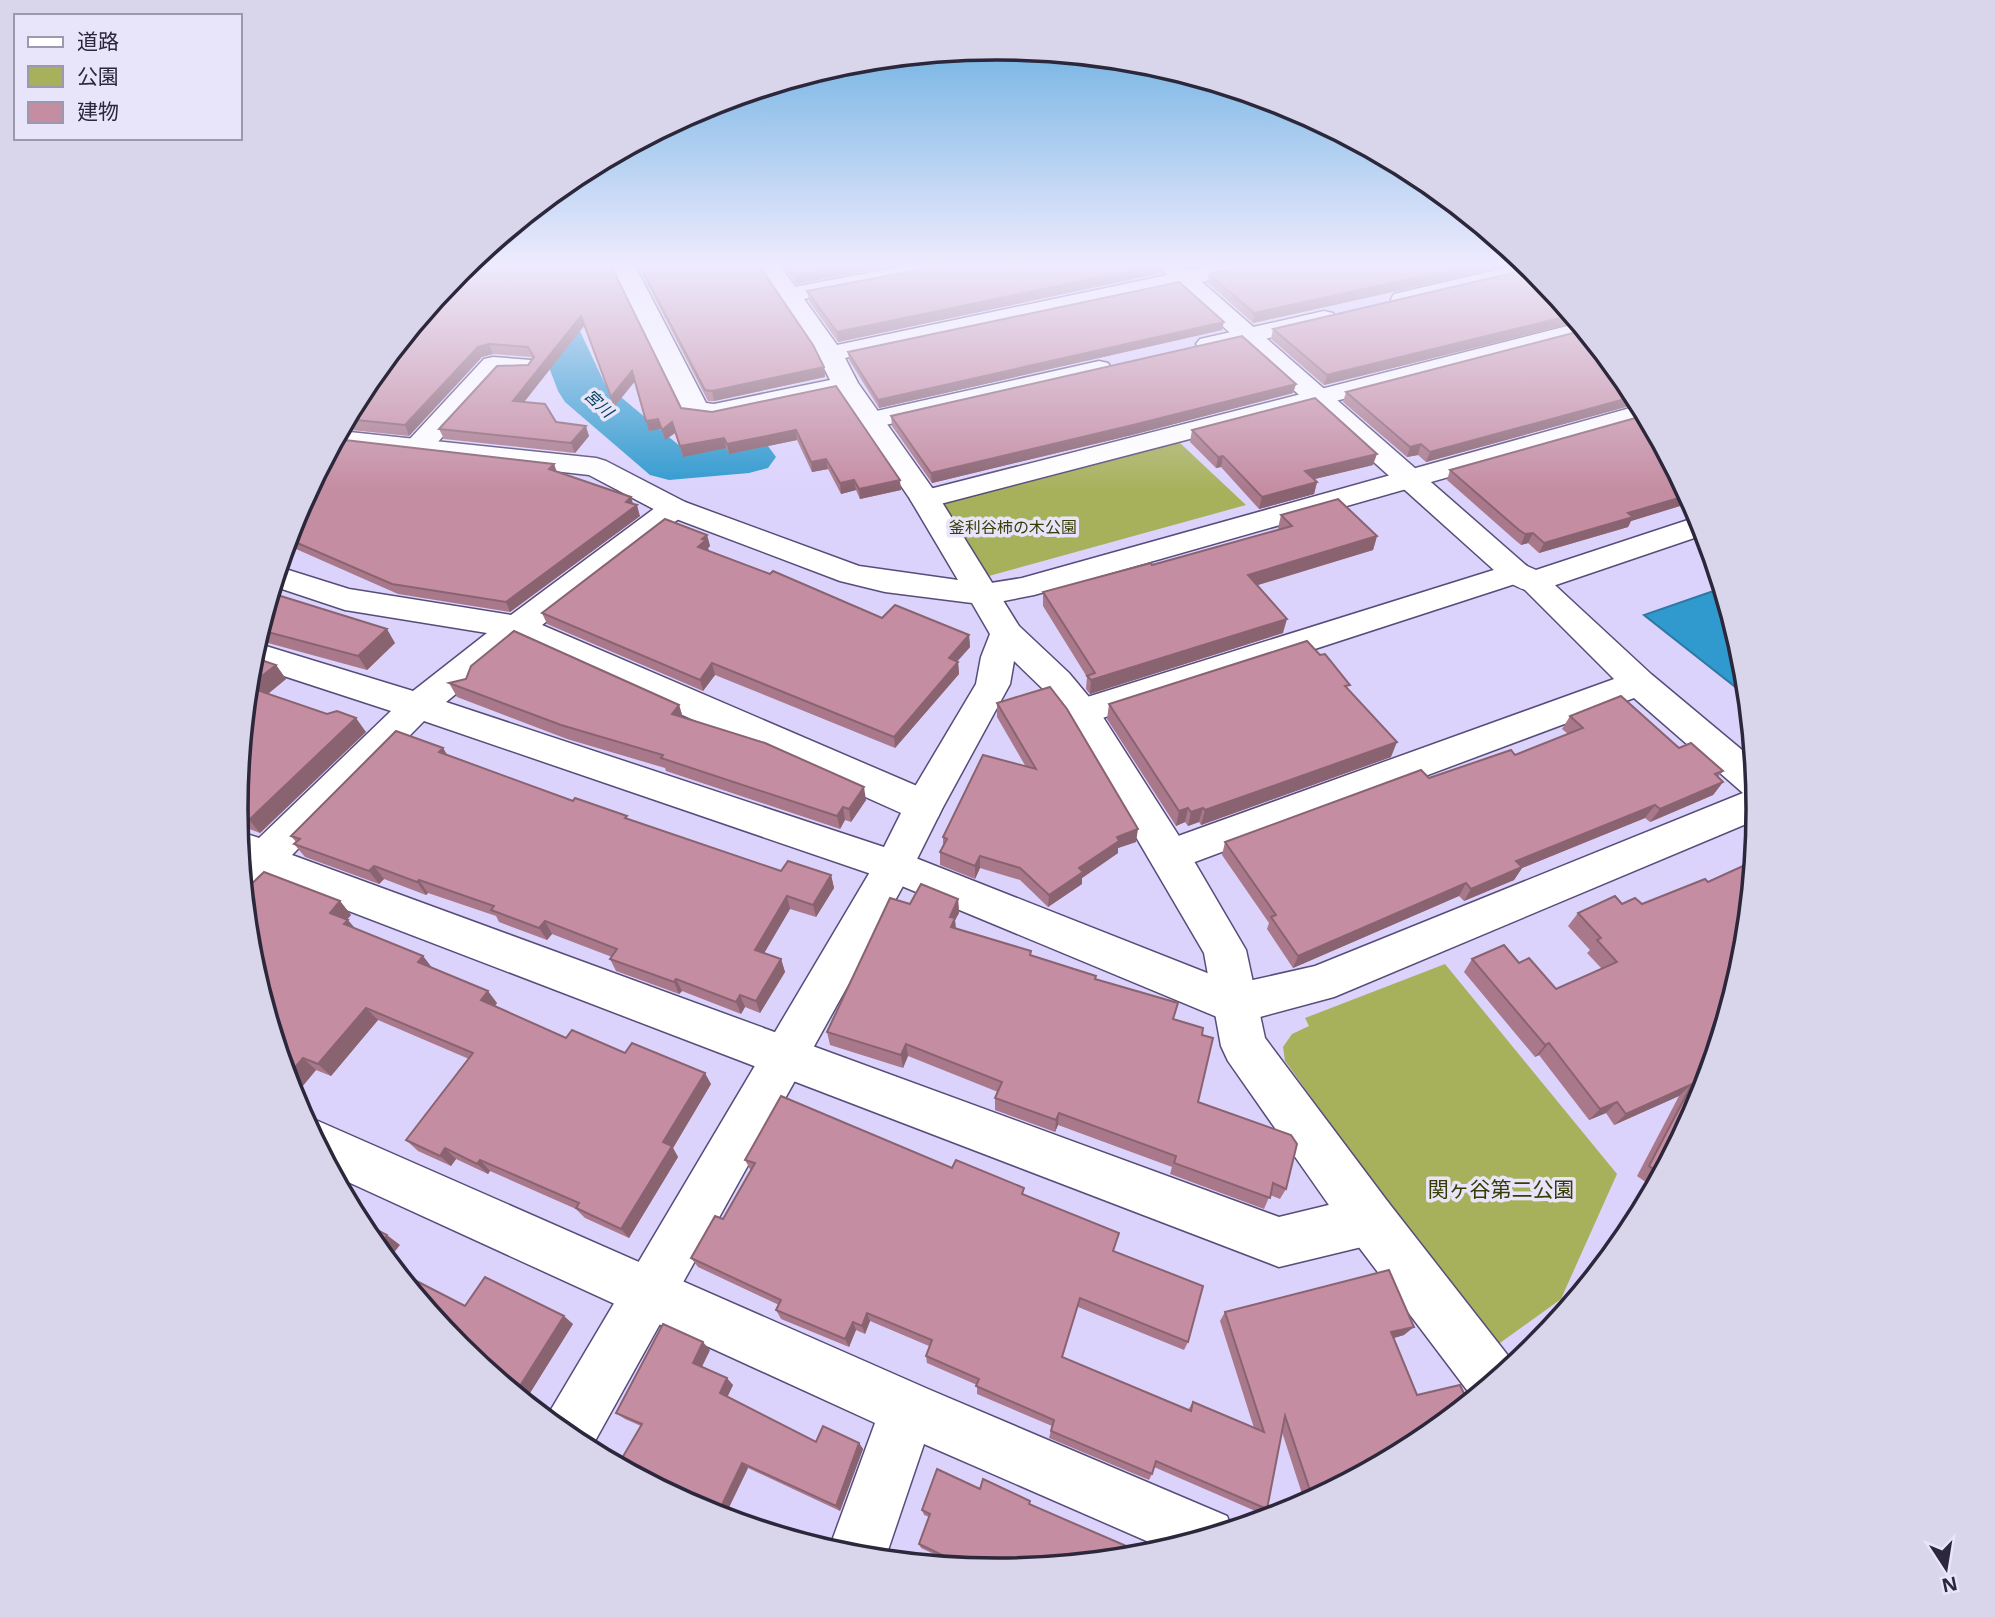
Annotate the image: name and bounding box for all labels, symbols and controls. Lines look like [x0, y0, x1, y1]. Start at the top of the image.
legend [14, 14, 242, 140]
text: 道路 [77, 27, 119, 55]
text: 公園 [77, 62, 119, 90]
text: 建物 [77, 97, 119, 125]
water label: 宮川 [580, 384, 620, 423]
park label: 釜利谷柿の木公園 [949, 516, 1077, 538]
park label: 関ヶ谷第二公園 [1428, 1175, 1575, 1203]
north arrow [1911, 1533, 1981, 1603]
text: N [1939, 1570, 1960, 1599]

